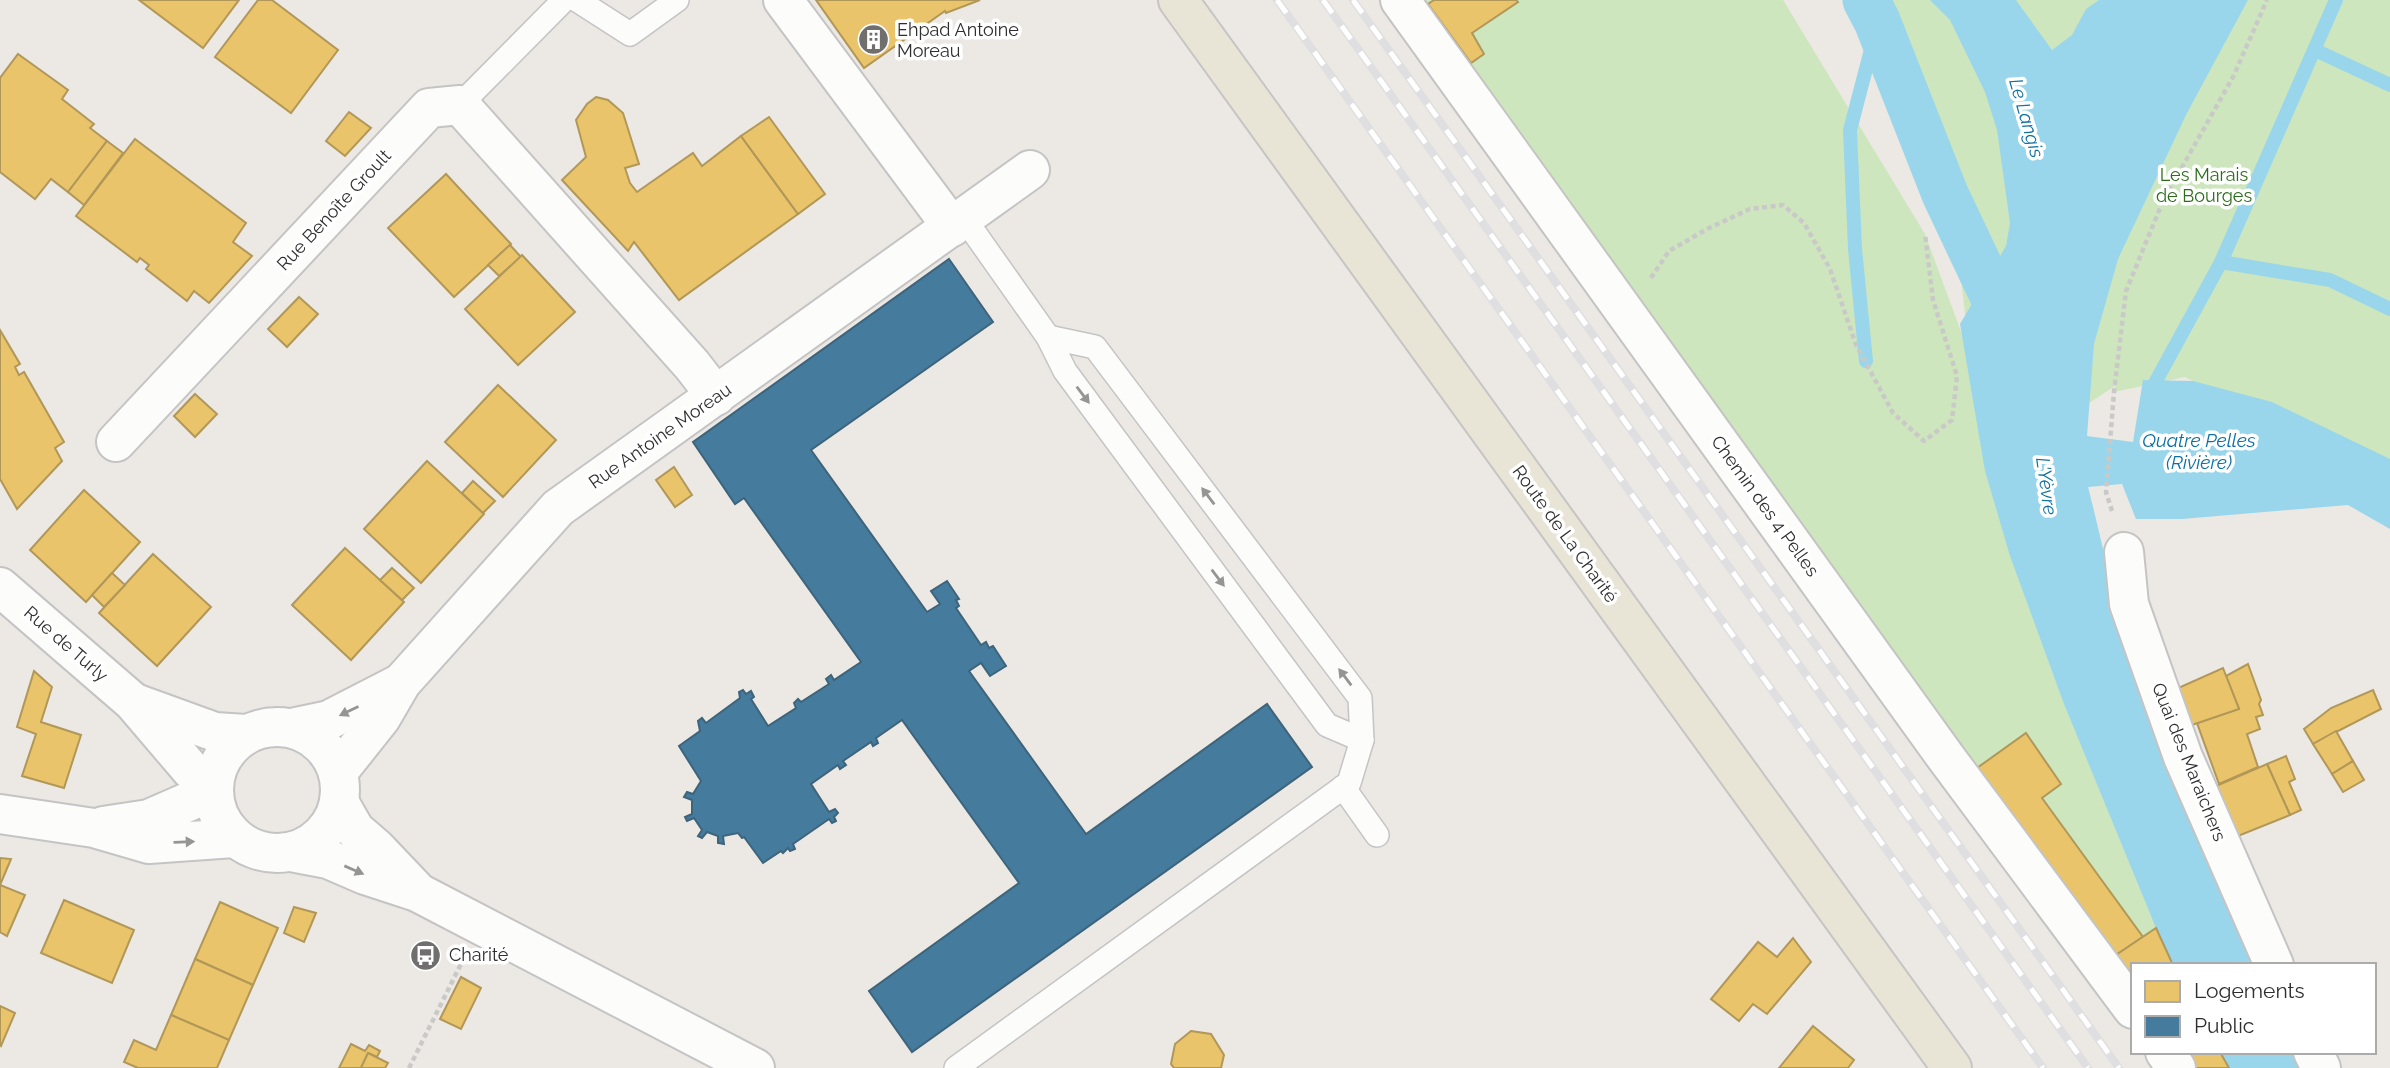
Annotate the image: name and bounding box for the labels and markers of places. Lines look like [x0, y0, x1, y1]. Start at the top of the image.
place label: Ehpad Antoine Moreau [897, 19, 1019, 61]
building icon: Ehpad Antoine Moreau [857, 23, 891, 57]
bus stop icon: Charité [409, 938, 443, 972]
place label: Charité [449, 944, 509, 965]

